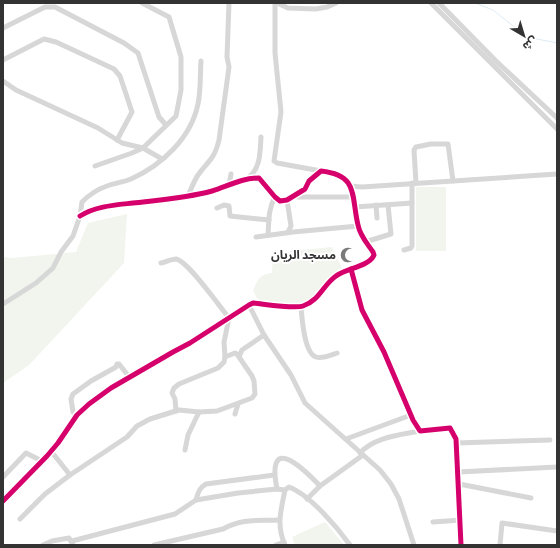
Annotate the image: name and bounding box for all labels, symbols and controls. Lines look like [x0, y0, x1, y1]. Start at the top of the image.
north arrow [504, 16, 544, 56]
text: ش [520, 34, 540, 54]
mosque icon: مسجد الريان [339, 246, 357, 264]
place label: مسجد الريان [271, 247, 336, 262]

